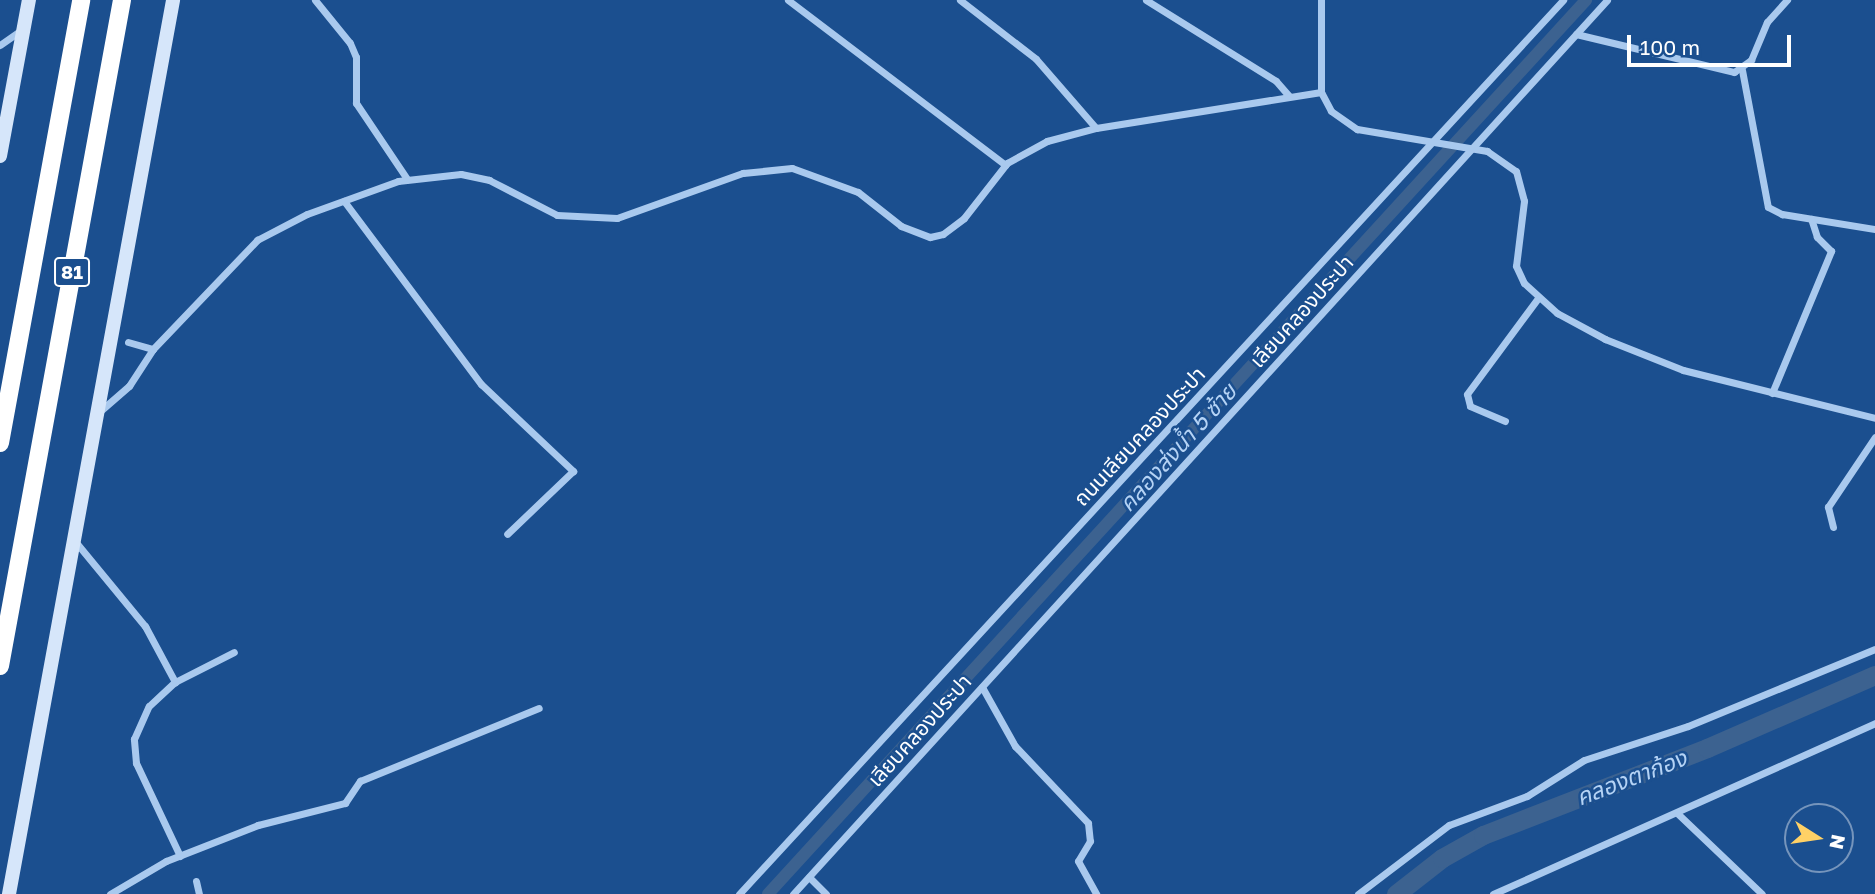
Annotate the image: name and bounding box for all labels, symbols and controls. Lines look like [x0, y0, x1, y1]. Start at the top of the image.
scale bar [1630, 21, 1794, 65]
text: 100 m [1640, 34, 1700, 60]
street label: เลียบคลองประปา [1244, 250, 1358, 372]
road number: 81 [53, 256, 91, 288]
street label: ถนนเลียบคลองประปา [1068, 361, 1210, 511]
water label: คลองส่งน้ำ 5 ซ้าย [1112, 377, 1242, 517]
street label: เลียบคลองประปา [862, 669, 976, 791]
water label: คลองตาก้อง [1572, 743, 1690, 811]
north arrow [1784, 803, 1854, 873]
text: N [1825, 833, 1851, 852]

